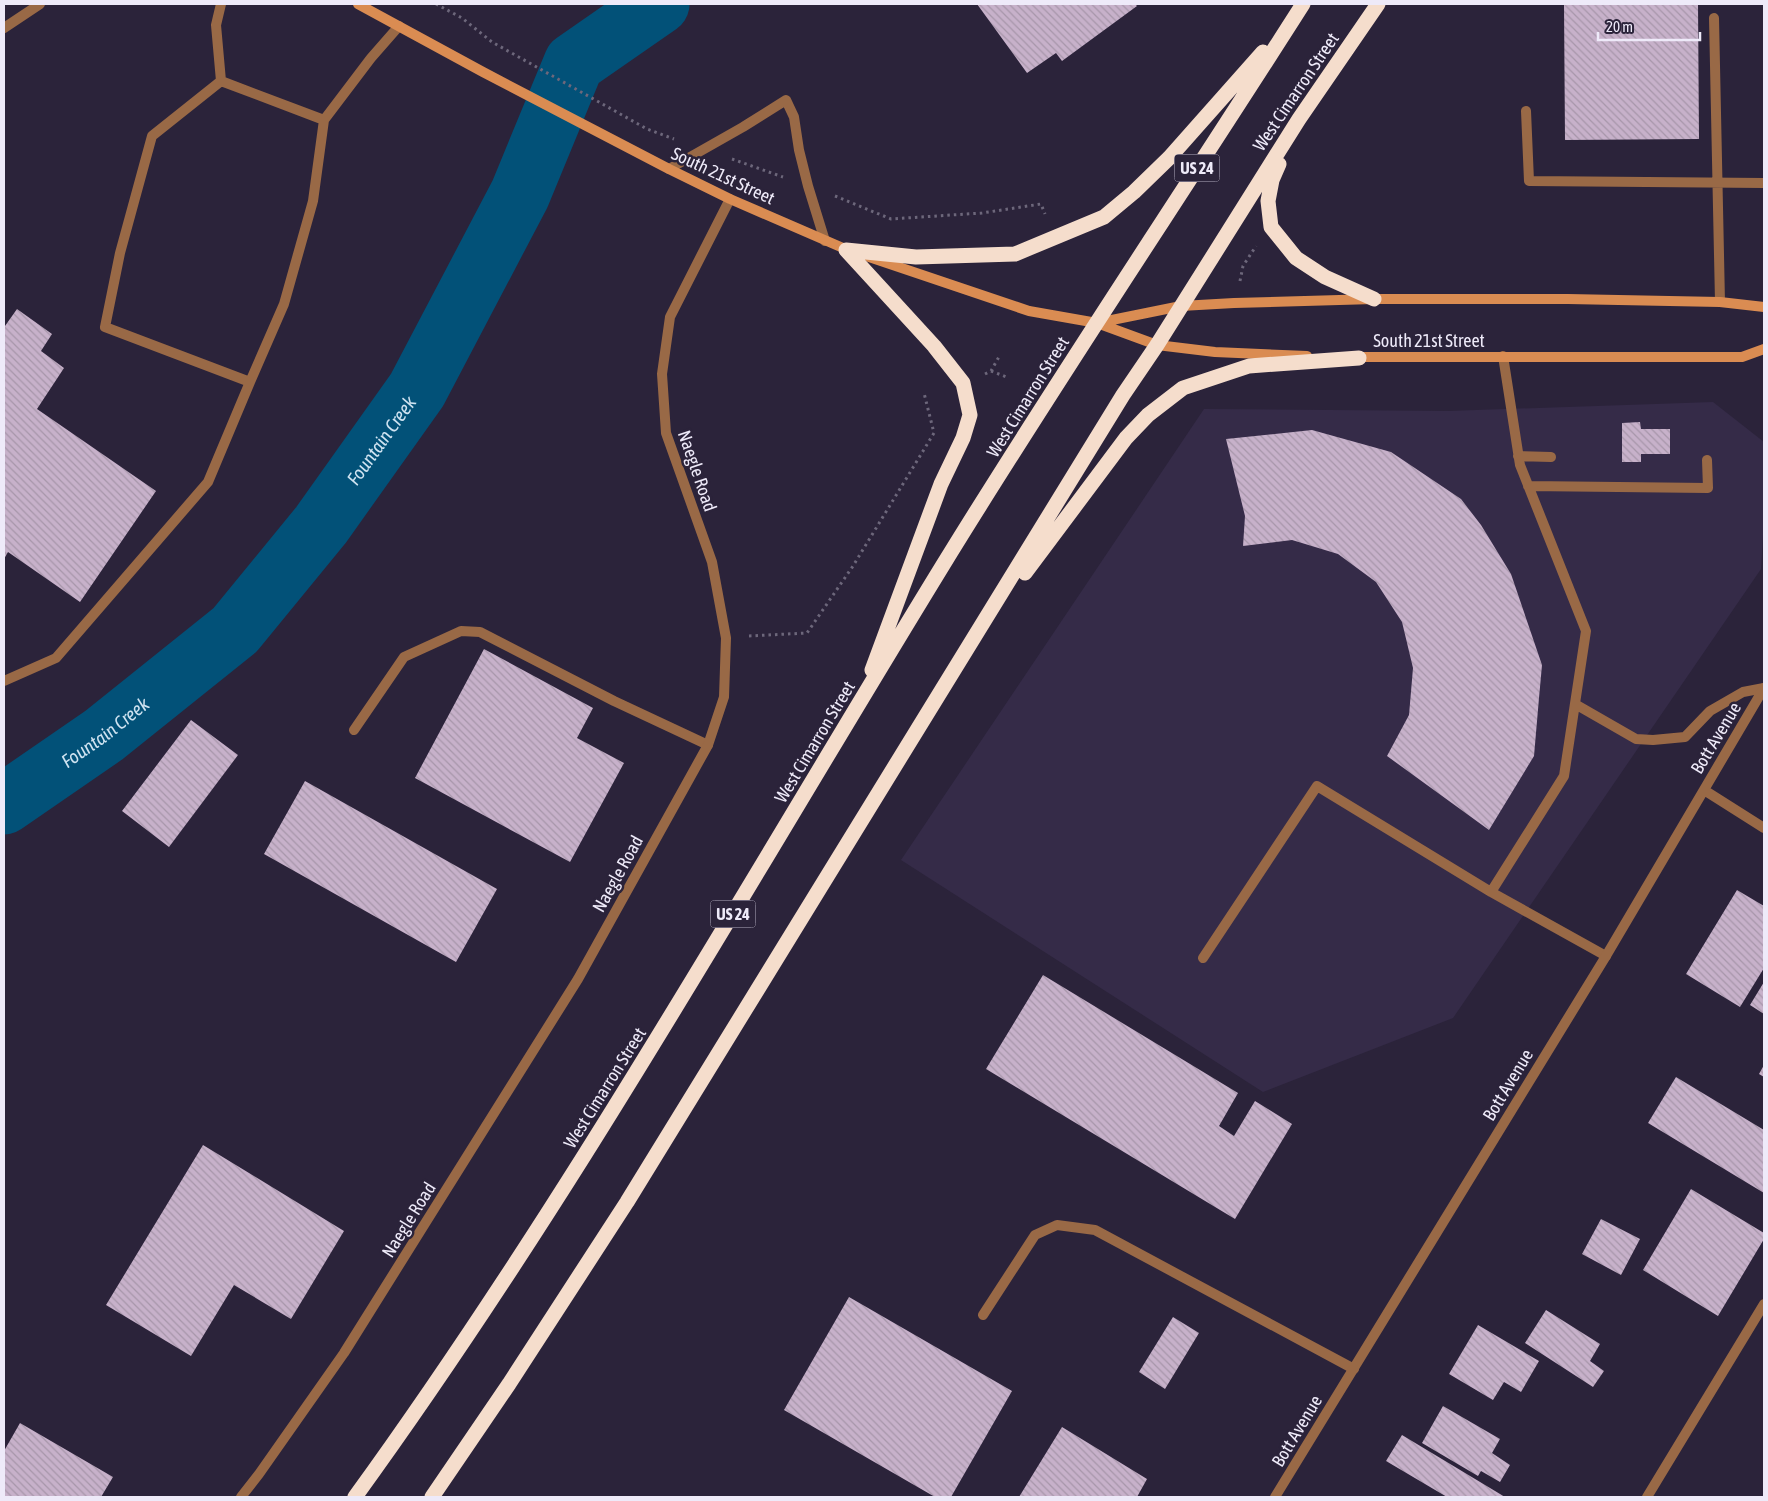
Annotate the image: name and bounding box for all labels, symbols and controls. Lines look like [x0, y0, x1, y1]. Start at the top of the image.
scale bar [1598, 10, 1700, 42]
text: 20 m [1606, 18, 1633, 35]
street label: West Cimarron Street [1248, 29, 1343, 155]
street label: South 21st Street [668, 142, 778, 209]
road number: US 24 [1174, 154, 1220, 182]
street label: South 21st Street [1373, 330, 1485, 351]
street label: West Cimarron Street [982, 333, 1073, 461]
water label: Fountain Creek [342, 391, 421, 489]
street label: Naegle Road [674, 427, 721, 514]
street label: West Cimarron Street [770, 677, 859, 806]
water label: Fountain Creek [57, 692, 154, 772]
street label: Bott Avenue [1686, 698, 1745, 777]
street label: Naegle Road [588, 832, 647, 916]
road number: US 24 [710, 901, 756, 928]
street label: West Cimarron Street [559, 1024, 650, 1152]
street label: Bott Avenue [1478, 1045, 1537, 1124]
street label: Naegle Road [377, 1178, 440, 1261]
street label: Bott Avenue [1267, 1391, 1326, 1470]

